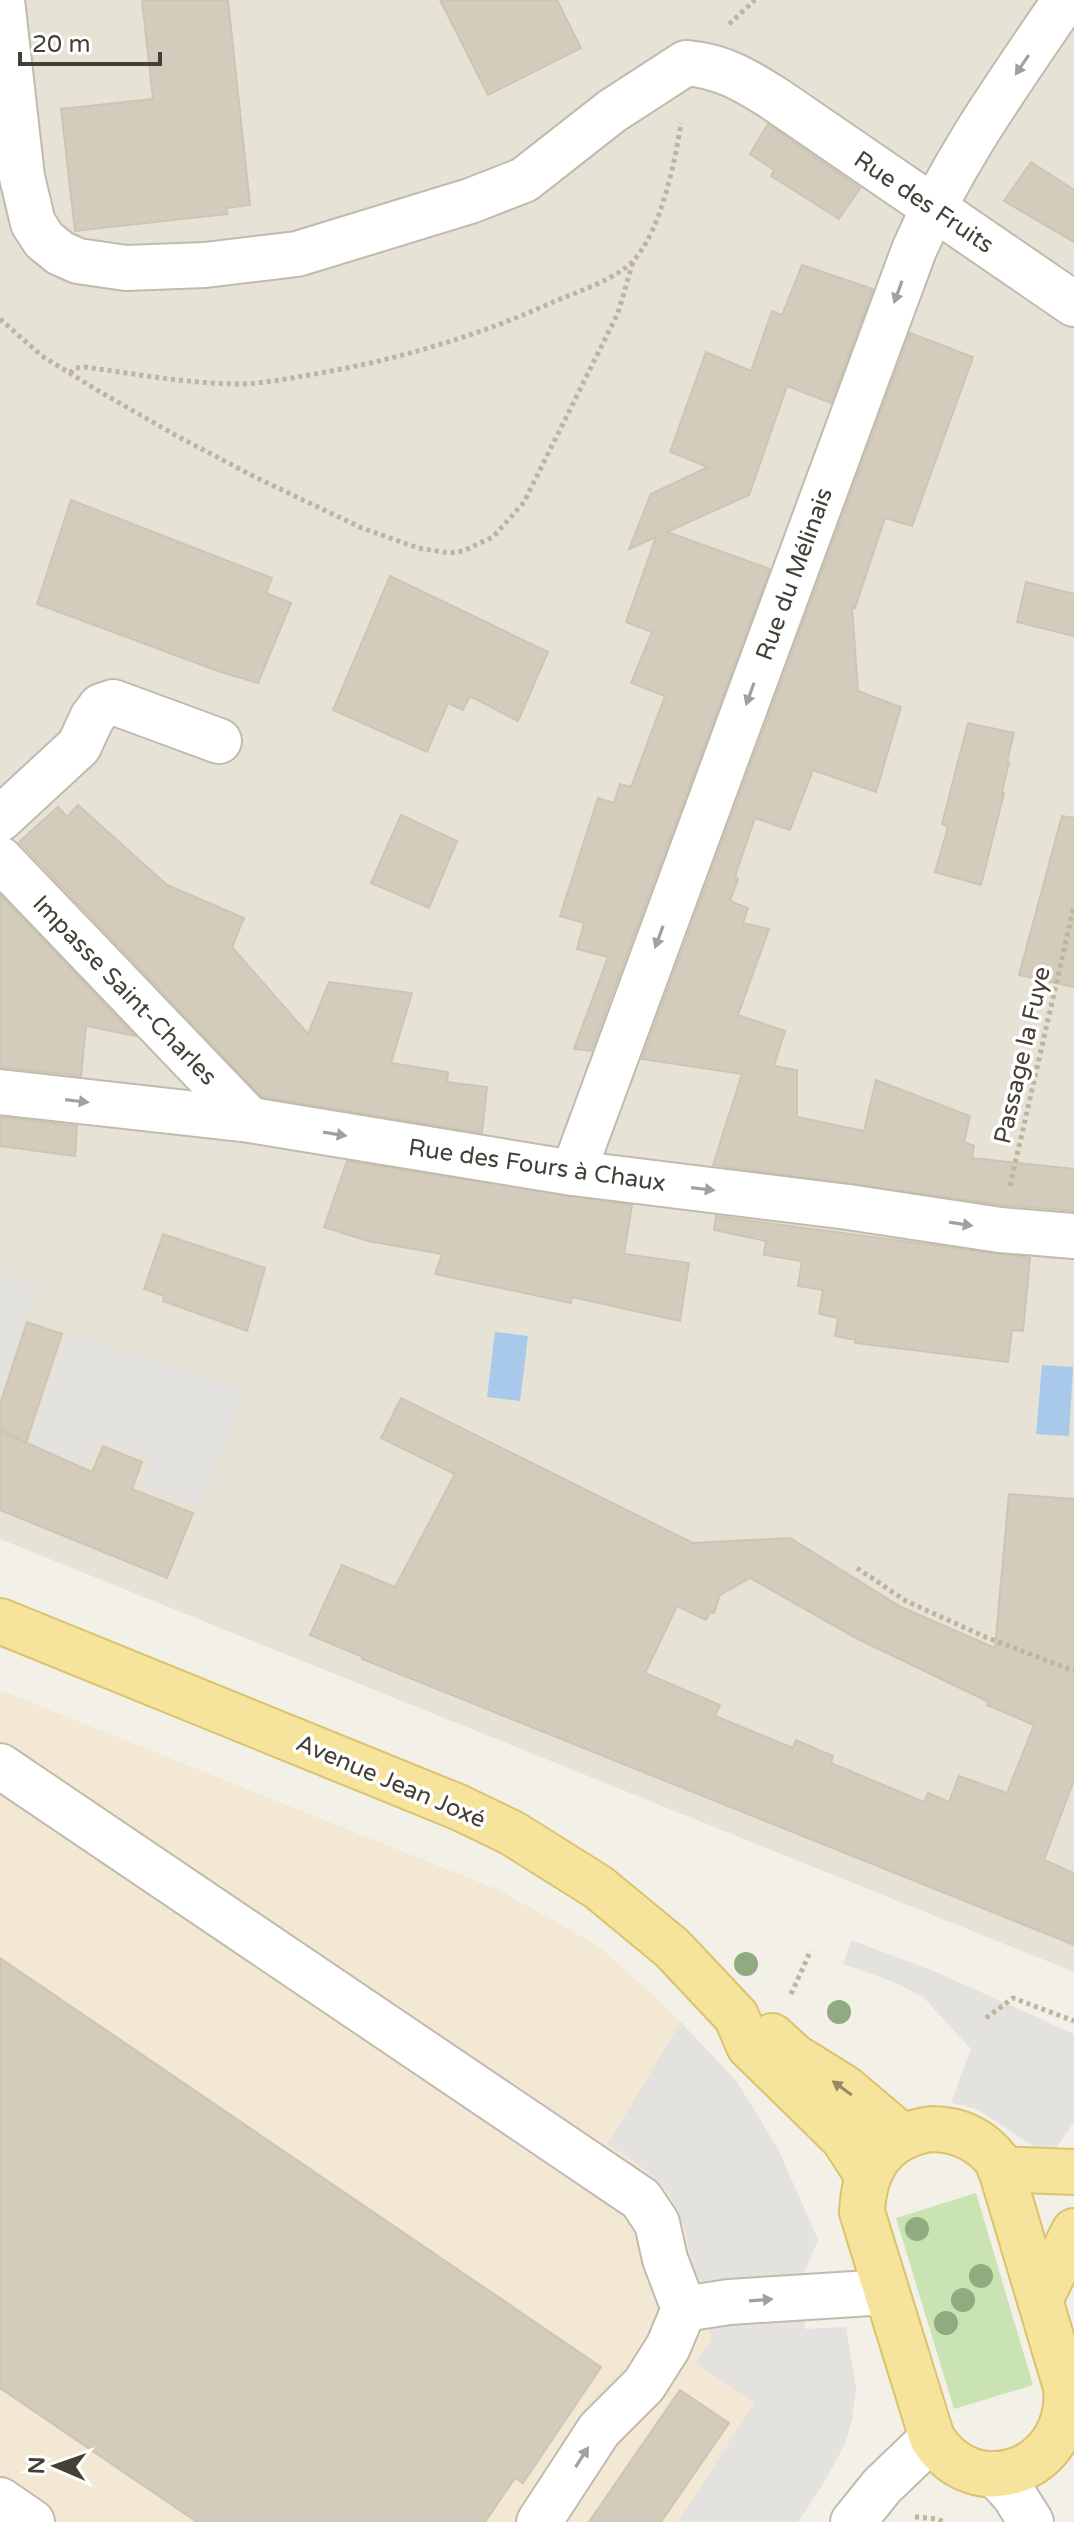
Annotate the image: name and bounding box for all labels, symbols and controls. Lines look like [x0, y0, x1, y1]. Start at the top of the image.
scale bar [20, 16, 160, 66]
text: 20 m [32, 30, 90, 59]
one-way arrow [1015, 54, 1030, 75]
street label: Rue des Fruits [848, 145, 999, 260]
one-way arrow [891, 280, 904, 304]
street label: Rue du Mélinais [750, 484, 839, 664]
one-way arrow [743, 682, 755, 706]
street label: Impasse Saint-Charles [26, 889, 223, 1091]
one-way arrow [653, 926, 665, 950]
street label: Passage la Fuye [988, 964, 1057, 1146]
one-way arrow [65, 1094, 90, 1107]
one-way arrow [323, 1128, 348, 1141]
street label: Rue des Fours à Chaux [406, 1133, 667, 1198]
one-way arrow [691, 1183, 716, 1196]
one-way arrow [949, 1218, 974, 1231]
street label: Avenue Jean Joxé [292, 1728, 490, 1834]
one-way arrow [832, 2081, 853, 2096]
one-way arrow [749, 2294, 774, 2307]
north arrow [16, 2426, 96, 2506]
one-way arrow [574, 2446, 589, 2467]
text: N [24, 2456, 50, 2475]

